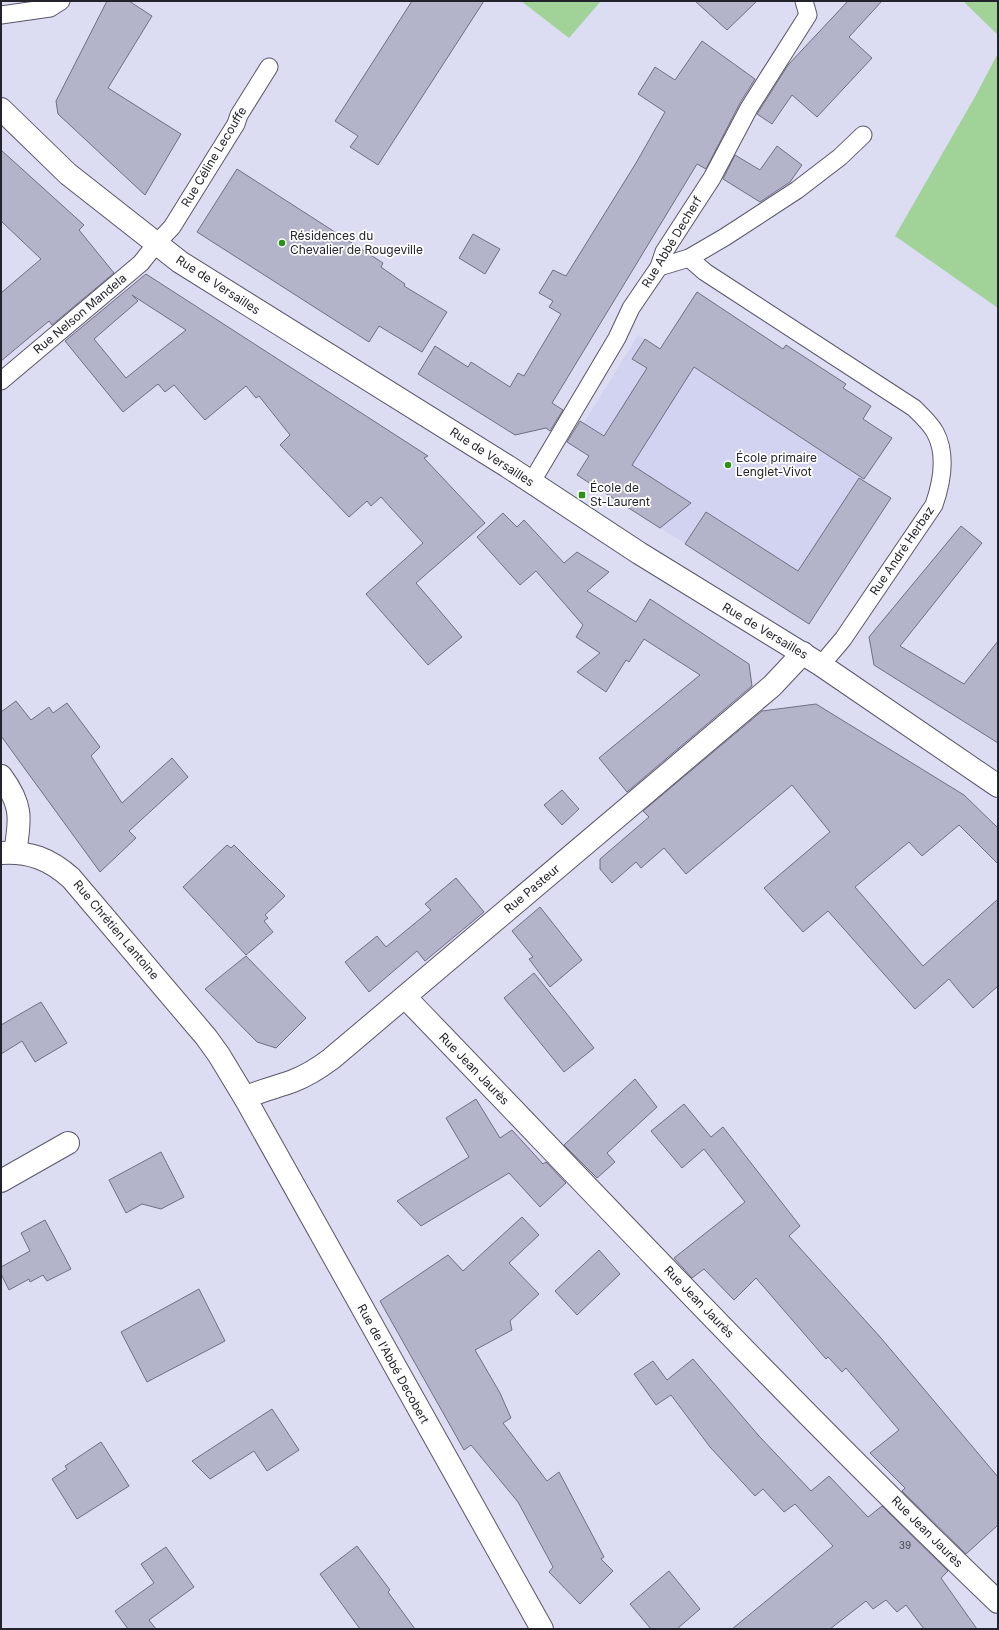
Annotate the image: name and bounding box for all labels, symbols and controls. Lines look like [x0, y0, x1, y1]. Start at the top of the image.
street label: Rue Céline Lecouffe [178, 104, 249, 210]
street label: Rue Abbé Decherf [638, 193, 705, 290]
place label: Résidences du Chevalier de Rougeville [290, 228, 423, 257]
marker: Résidences du Chevalier de Rougeville [277, 238, 287, 248]
street label: Rue de Versailles [173, 252, 263, 317]
street label: Rue Nelson Mandela [30, 270, 129, 357]
street label: Rue de Versailles [447, 424, 537, 489]
place label: École primaire Lenglet-Vivot [736, 450, 817, 479]
marker: École primaire Lenglet-Vivot [723, 460, 733, 470]
place label: École de St-Laurent [590, 480, 650, 509]
marker: École de St-Laurent [577, 490, 587, 500]
street label: Rue André Herbaz [866, 503, 937, 598]
street label: Rue de Versailles [720, 599, 811, 662]
street label: Rue Pasteur [501, 861, 563, 916]
street label: Rue Chrétien Lantoine [70, 877, 162, 982]
street label: Rue Jean Jaurès [436, 1029, 513, 1108]
street label: Rue Jean Jaurès [661, 1262, 738, 1341]
street label: Rue de l'Abbé Decobert [354, 1301, 433, 1426]
street label: Rue Jean Jaurès [889, 1493, 966, 1570]
house number: 39 [899, 1539, 911, 1551]

